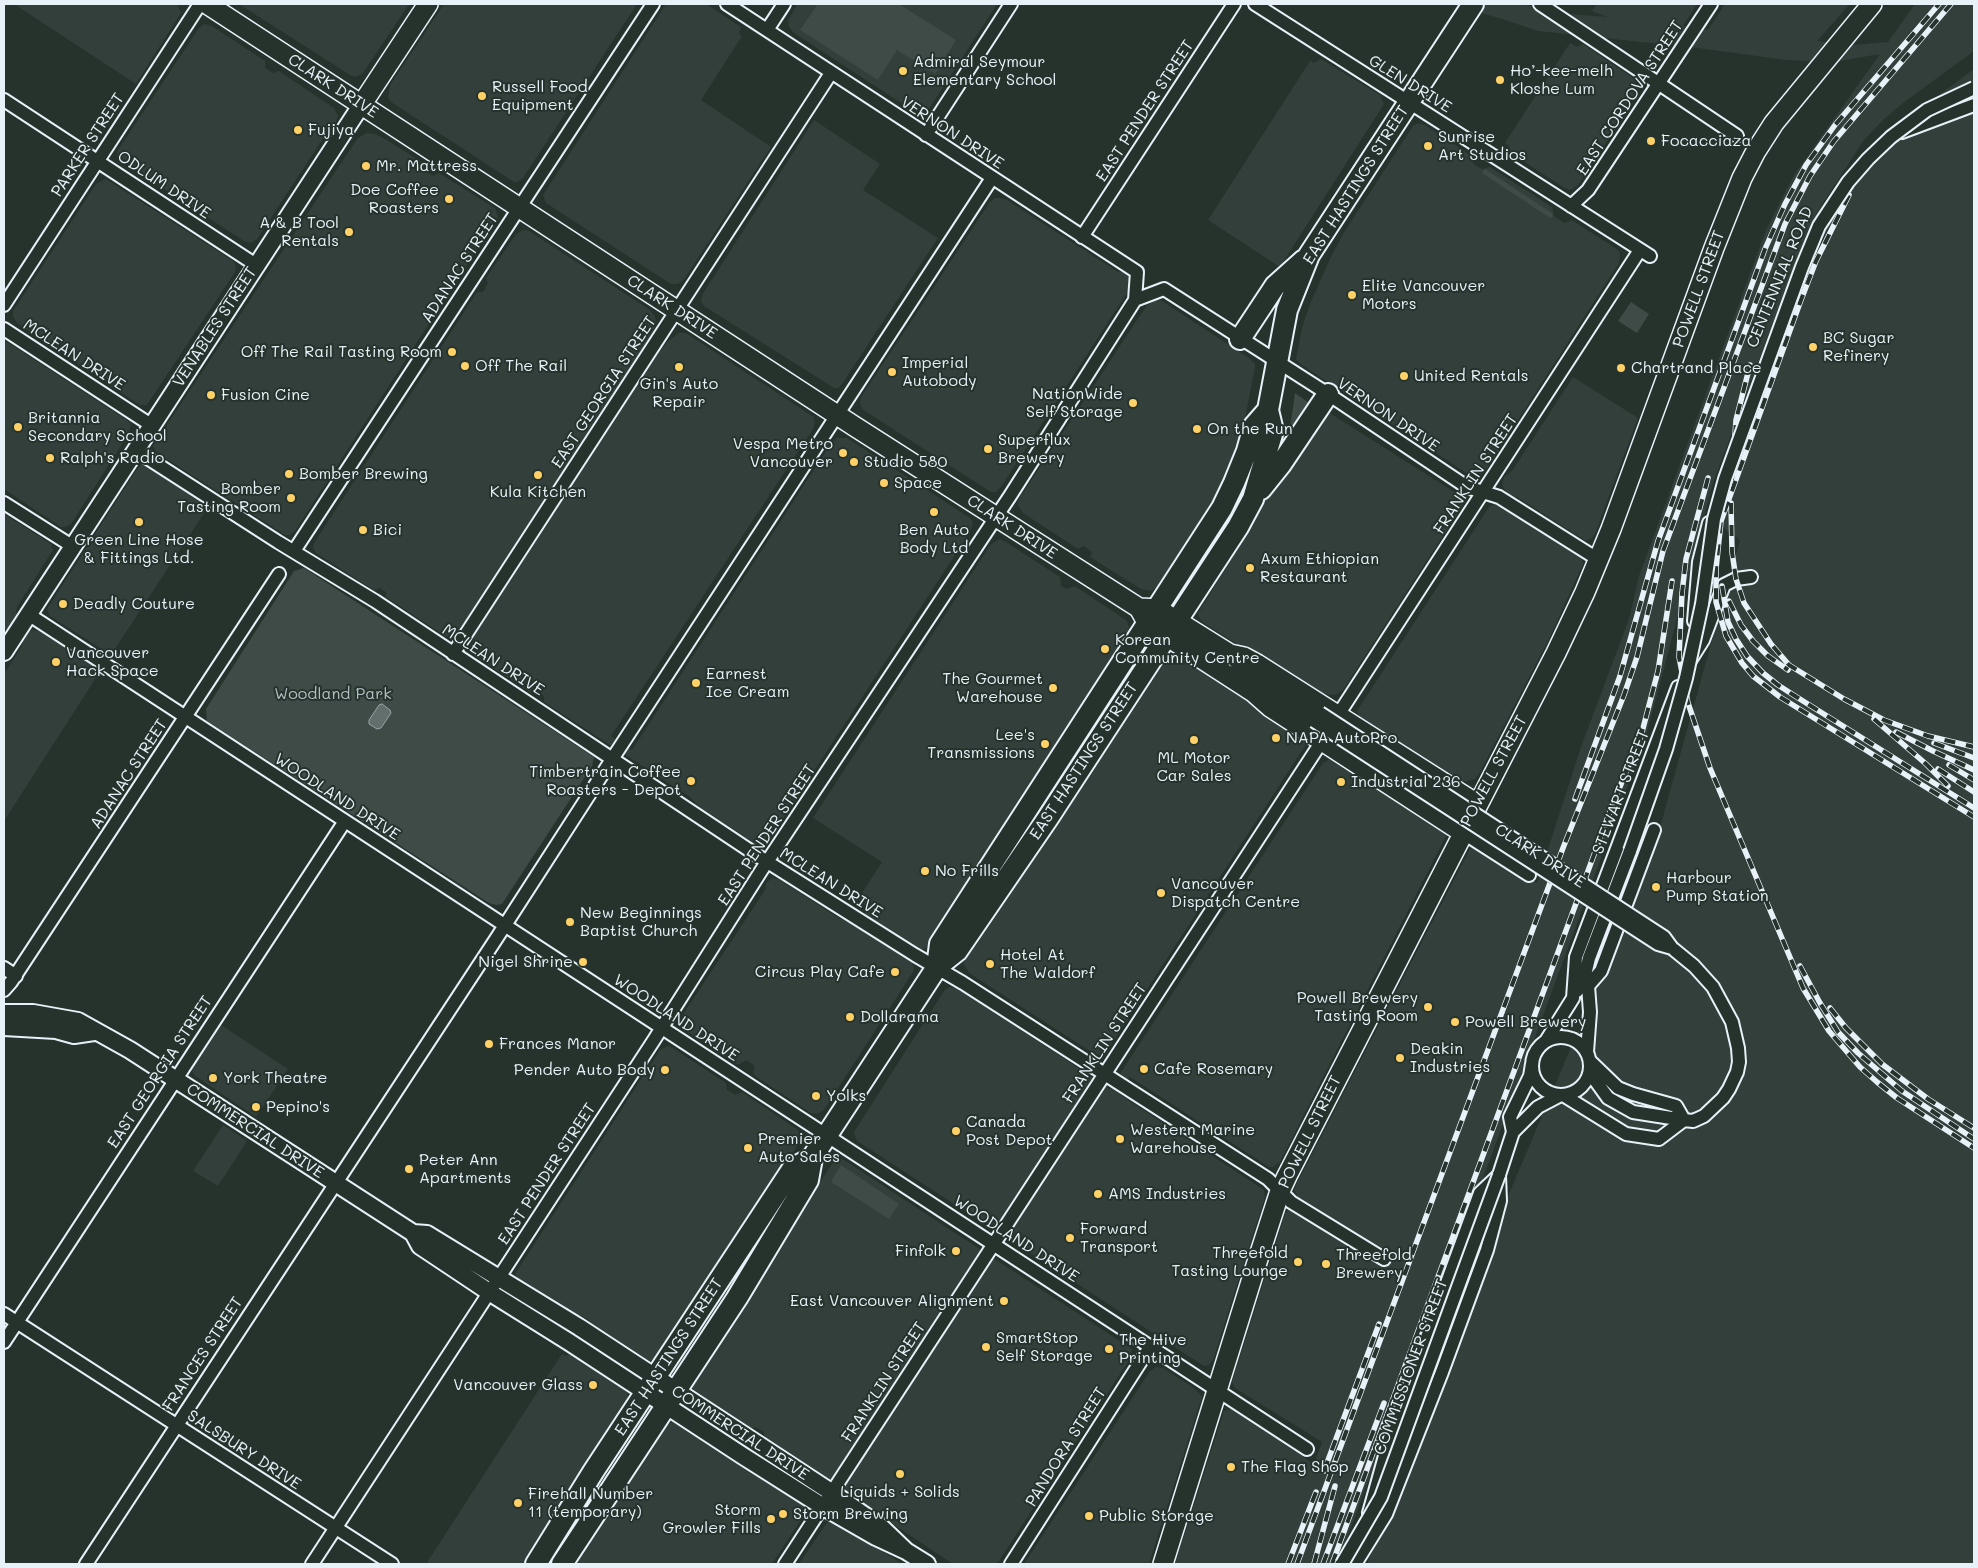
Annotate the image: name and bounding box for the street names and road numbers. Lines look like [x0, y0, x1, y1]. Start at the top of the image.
street label: EAST CORDOVA STREET [1573, 17, 1687, 179]
street label: EAST PENDER STREET [1092, 37, 1198, 185]
street label: CLARK DRIVE [284, 50, 382, 122]
street label: GLEN DRIVE [1365, 51, 1455, 117]
street label: PARKER STREET [47, 90, 129, 200]
street label: VERNON DRIVE [897, 93, 1007, 173]
street label: EAST HASTINGS STREET [1299, 102, 1413, 268]
street label: ODLUM DRIVE [114, 147, 214, 223]
street label: CENTENNIAL ROAD [1743, 204, 1817, 350]
street label: ADANAC STREET [417, 210, 503, 326]
street label: POWELL STREET [1669, 228, 1729, 350]
street label: VENABLES STREET [169, 263, 261, 391]
street label: CLARK DRIVE [623, 271, 721, 343]
street label: EAST GEORGIA STREET [548, 312, 660, 472]
street label: MCLEAN DRIVE [20, 315, 128, 395]
street label: VERNON DRIVE [1333, 374, 1443, 456]
street label: FRANKLIN STREET [1430, 410, 1522, 538]
street label: CLARK DRIVE [963, 491, 1061, 563]
street label: MCLEAN DRIVE [439, 620, 547, 700]
street label: EAST HASTINGS STREET [1026, 679, 1142, 843]
street label: POWELL STREET [1457, 712, 1531, 830]
street label: ADANAC STREET [86, 716, 172, 832]
street label: STEWART STREET [1588, 727, 1654, 857]
street label: WOODLAND DRIVE [271, 749, 403, 845]
street label: EAST PENDER STREET [714, 761, 820, 909]
street label: CLARK DRIVE [1491, 820, 1589, 892]
street label: MCLEAN DRIVE [776, 844, 886, 922]
street label: WOODLAND DRIVE [610, 970, 742, 1066]
street label: FRANKLIN STREET [1059, 979, 1151, 1107]
street label: EAST GEORGIA STREET [104, 992, 216, 1152]
street label: POWELL STREET [1274, 1072, 1346, 1192]
street label: COMMERCIAL DRIVE [183, 1079, 327, 1183]
street label: EAST PENDER STREET [494, 1100, 600, 1248]
street label: WOODLAND DRIVE [950, 1191, 1082, 1287]
street label: EAST HASTINGS STREET [611, 1275, 727, 1439]
street label: COMMISSIONER STREET [1370, 1276, 1452, 1458]
street label: FRANCES STREET [159, 1293, 247, 1415]
street label: FRANKLIN STREET [838, 1318, 930, 1446]
street label: COMMERCIAL DRIVE [668, 1381, 812, 1485]
street label: PANDORA STREET [1022, 1384, 1110, 1510]
street label: SALSBURY DRIVE [184, 1406, 304, 1494]

